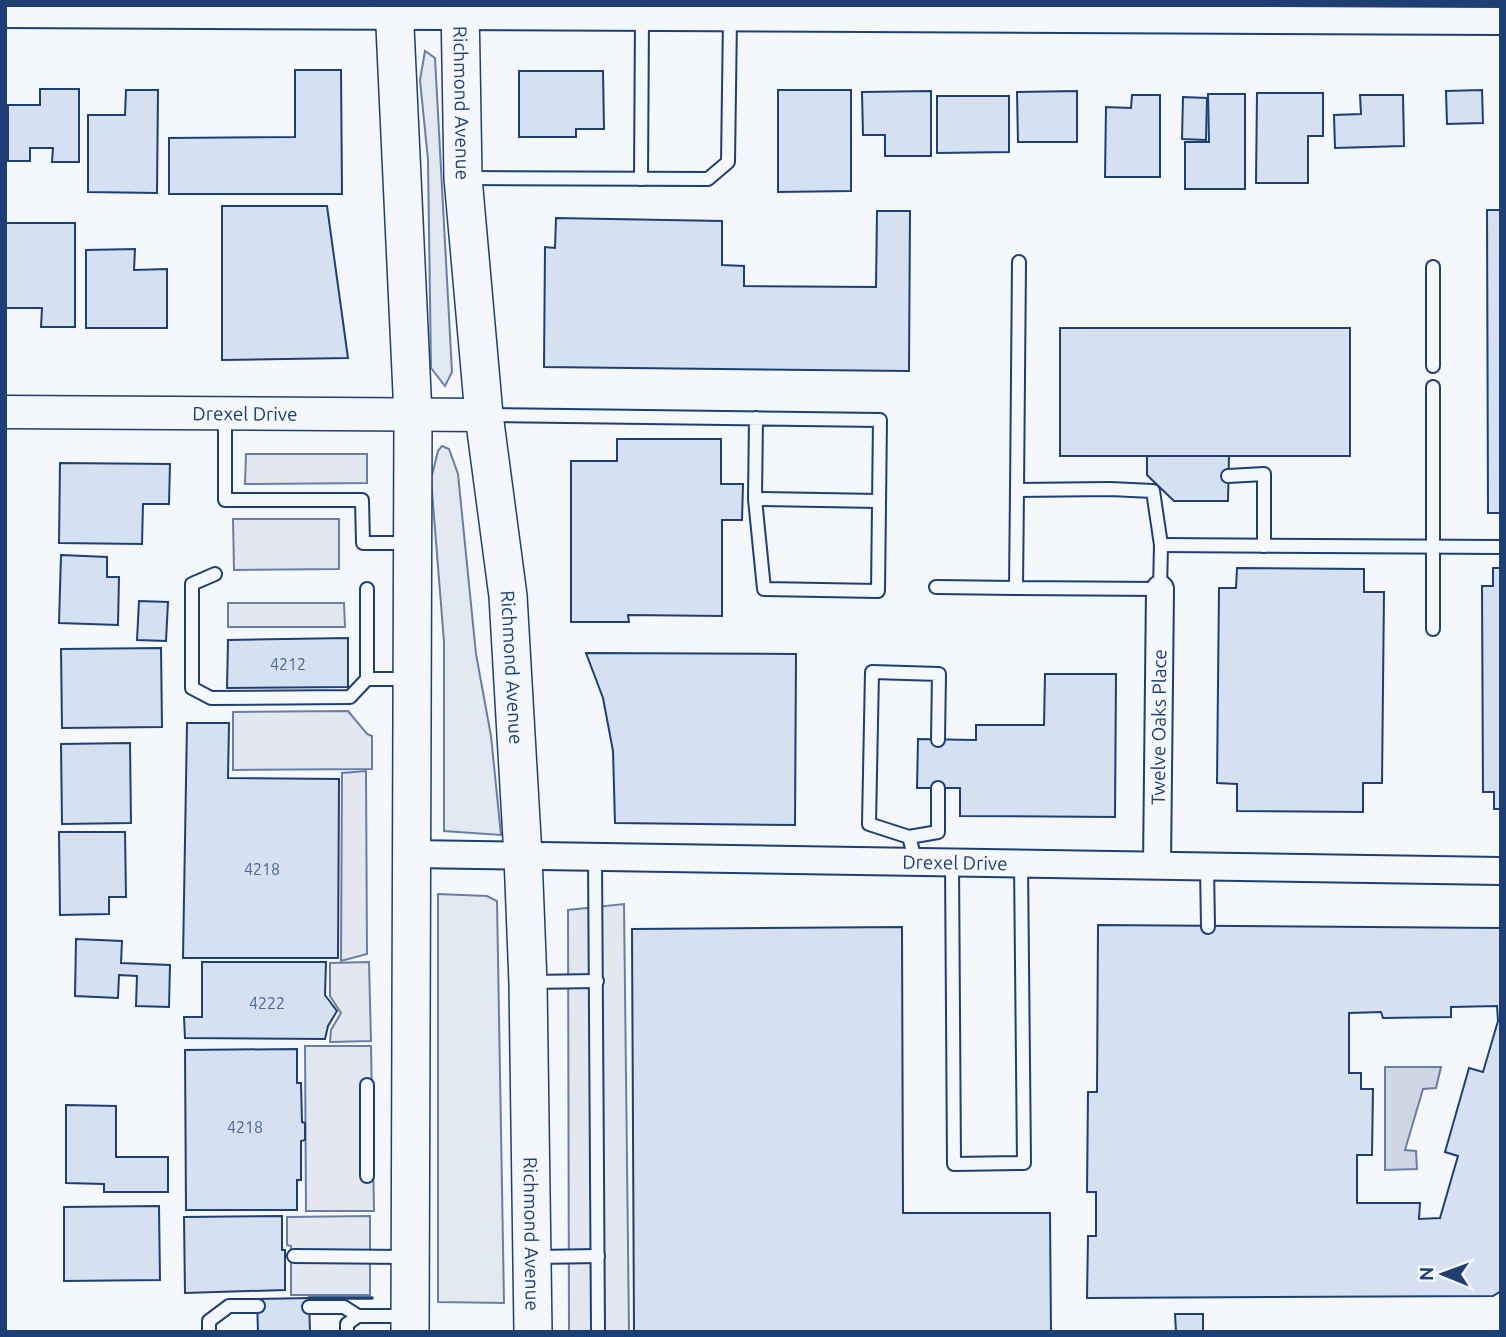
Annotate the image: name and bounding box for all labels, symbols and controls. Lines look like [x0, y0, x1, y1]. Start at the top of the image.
street label: Richmond Avenue [449, 26, 474, 180]
street label: Drexel Drive [192, 402, 298, 425]
street label: Richmond Avenue [497, 590, 528, 745]
street label: Twelve Oaks Place [1147, 649, 1170, 805]
house number: 4212 [270, 655, 306, 673]
street label: Drexel Drive [902, 851, 1008, 874]
house number: 4218 [244, 860, 280, 878]
house number: 4222 [249, 994, 285, 1012]
house number: 4218 [227, 1118, 263, 1136]
street label: Richmond Avenue [519, 1157, 544, 1311]
north arrow [1408, 1239, 1478, 1309]
text: N [1415, 1266, 1437, 1281]

